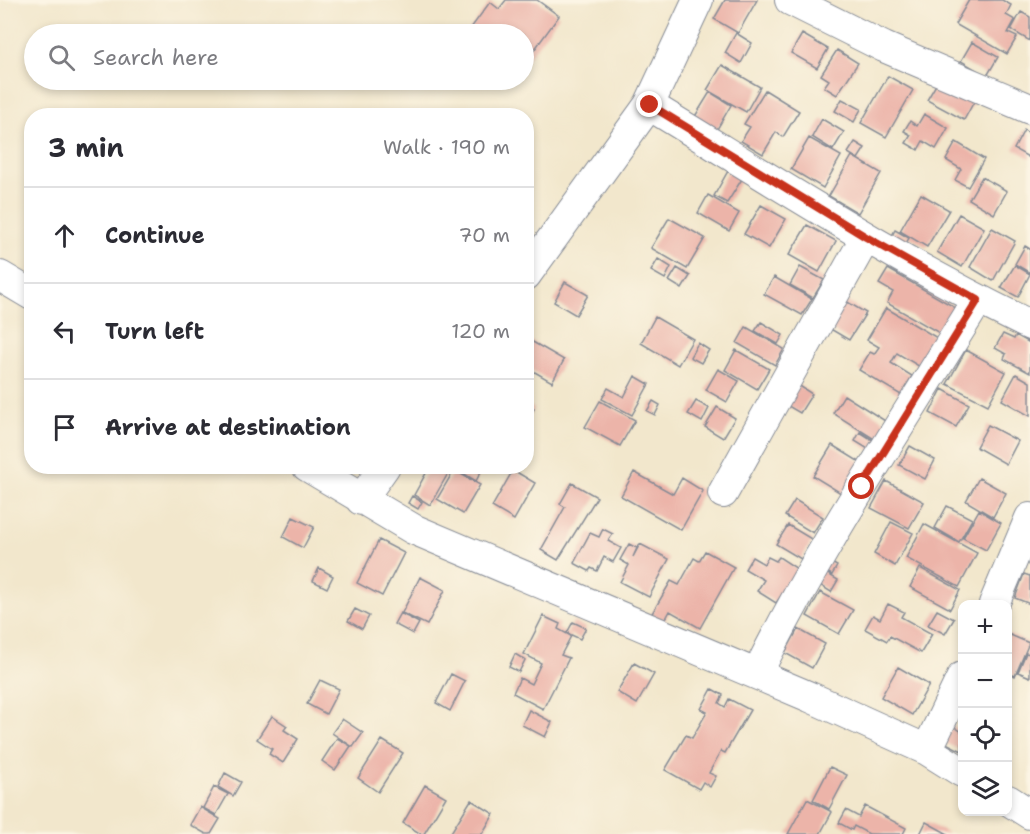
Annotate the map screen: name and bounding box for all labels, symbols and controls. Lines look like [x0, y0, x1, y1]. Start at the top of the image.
search box [24, 24, 534, 90]
icon: search [45, 41, 78, 74]
text: Search here [93, 43, 219, 72]
route end [636, 91, 662, 117]
text: 3 min [48, 130, 124, 165]
text: Walk · 190 m [383, 134, 510, 160]
icon: ahead [48, 219, 81, 252]
text: Continue [105, 221, 205, 250]
text: 70 m [458, 222, 510, 248]
icon: left [48, 315, 81, 348]
text: Turn left [105, 317, 204, 346]
text: 120 m [451, 318, 510, 344]
icon: arrive [48, 411, 81, 444]
text: Arrive at destination [105, 413, 351, 442]
route start [848, 473, 874, 499]
map controls [958, 600, 1012, 816]
button: + [958, 600, 1012, 654]
button: − [958, 654, 1012, 708]
button: locate [958, 708, 1012, 762]
button: layers [958, 762, 1012, 816]

